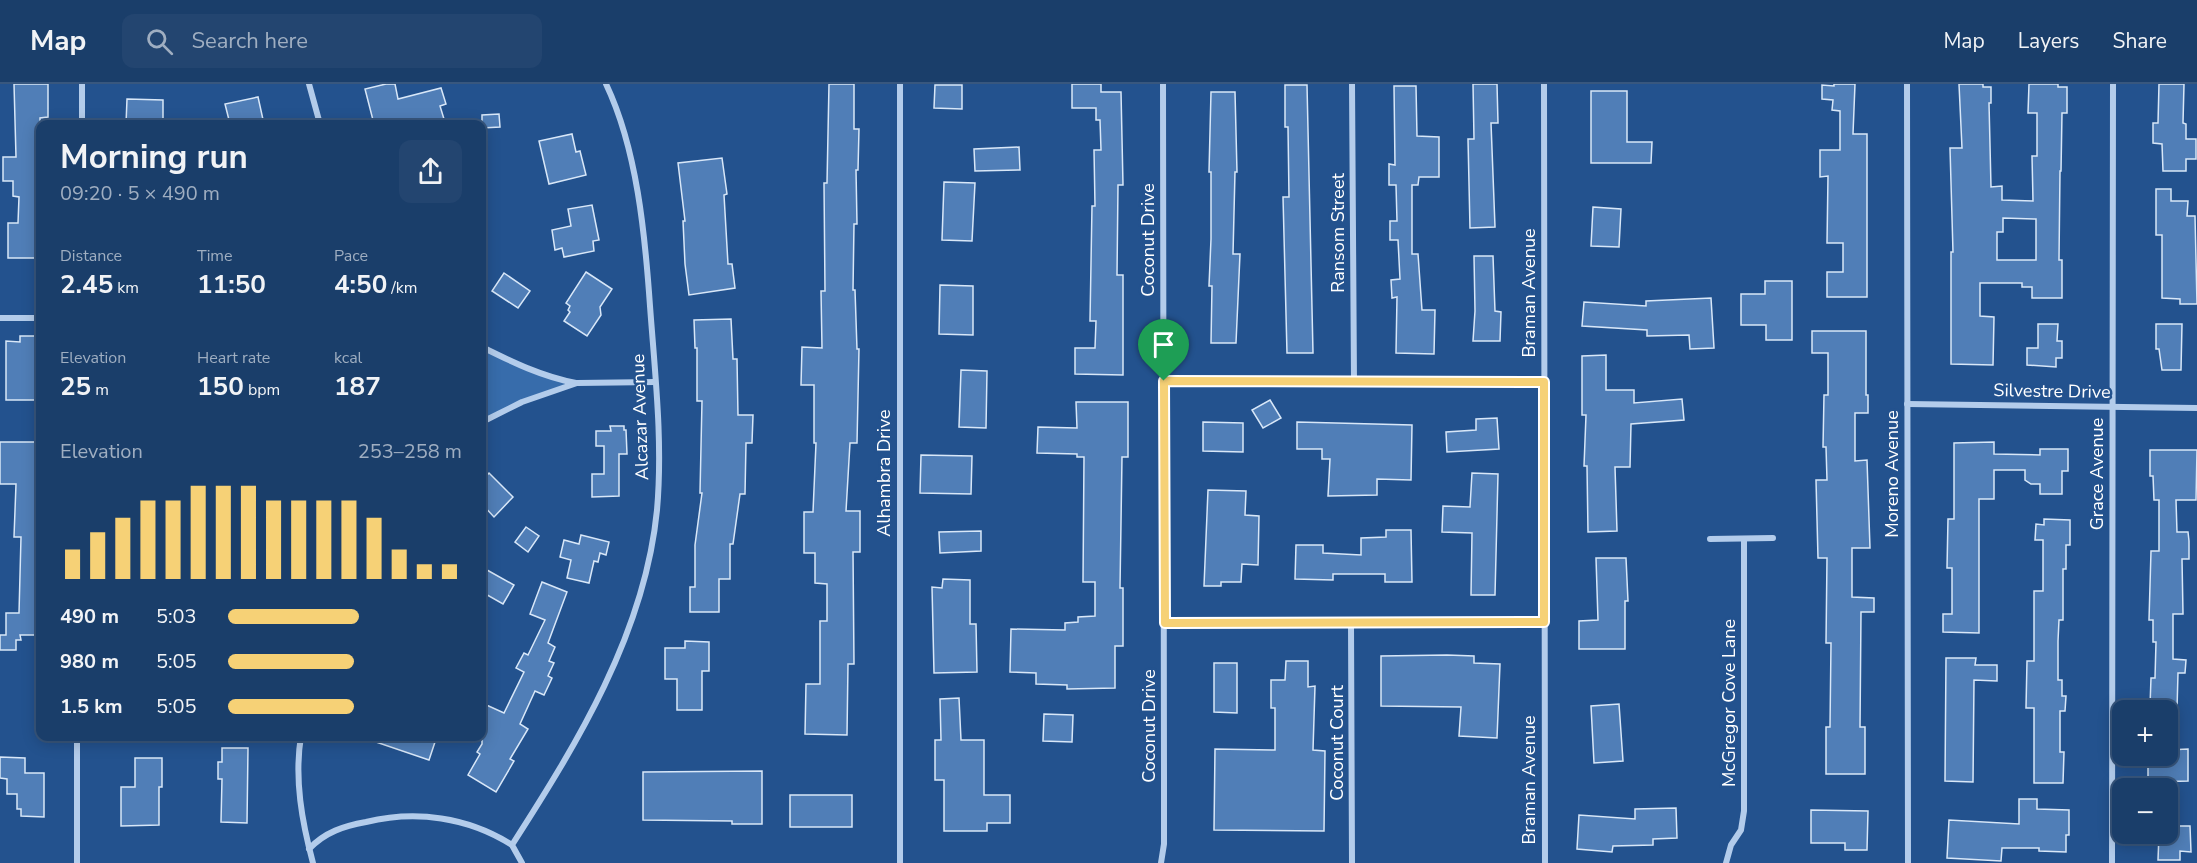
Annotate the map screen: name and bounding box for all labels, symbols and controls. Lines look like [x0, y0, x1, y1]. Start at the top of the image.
search box [122, 14, 542, 68]
text: Map [30, 22, 86, 60]
icon: search [143, 25, 176, 58]
text: Search here [191, 26, 308, 56]
text: Map [1943, 27, 1985, 55]
text: Layers [2018, 27, 2079, 55]
text: Share [2112, 27, 2167, 55]
text: Morning run [60, 135, 248, 180]
button: share [399, 140, 462, 203]
street label: Ransom Street [1326, 173, 1350, 293]
text: 09:20 · 5 × 490 m [60, 180, 220, 207]
street label: Coconut Drive [1136, 183, 1160, 297]
street label: Braman Avenue [1517, 228, 1541, 358]
text: Distance [60, 245, 122, 267]
text: Time [197, 245, 233, 267]
text: Pace [334, 245, 368, 267]
text: 2.45 [60, 267, 113, 302]
text: 11:50 [197, 267, 266, 302]
text: 4:50 [334, 267, 387, 302]
text: km [113, 277, 139, 299]
text: /km [387, 277, 418, 299]
pin [1138, 319, 1189, 381]
icon: arrive [1147, 328, 1180, 361]
text: Elevation [60, 347, 126, 369]
text: Heart rate [197, 347, 270, 369]
text: kcal [334, 347, 362, 369]
street label: Alcazar Avenue [626, 353, 654, 481]
text: 25 [60, 369, 91, 404]
text: 150 [197, 369, 244, 404]
text: 187 [334, 369, 381, 404]
street label: Silvestre Drive [1993, 378, 2111, 404]
text: m [91, 379, 109, 401]
text: bpm [244, 379, 280, 401]
street label: Alhambra Drive [872, 409, 896, 537]
street label: Moreno Avenue [1880, 410, 1904, 538]
street label: Grace Avenue [2085, 418, 2109, 530]
text: Elevation [60, 438, 143, 465]
text: 253–258 m [358, 438, 462, 465]
text: 490 m [60, 603, 119, 630]
text: 5:03 [156, 603, 197, 630]
street label: McGregor Cove Lane [1717, 619, 1741, 787]
text: 980 m [60, 648, 119, 675]
text: 5:05 [156, 648, 197, 675]
street label: Coconut Drive [1137, 669, 1161, 783]
street label: Coconut Court [1325, 684, 1349, 801]
text: 1.5 km [60, 693, 123, 720]
text: 5:05 [156, 693, 197, 720]
map controls [2112, 700, 2178, 844]
button: + [2112, 700, 2178, 766]
street label: Braman Avenue [1517, 715, 1541, 845]
button: − [2112, 778, 2178, 844]

